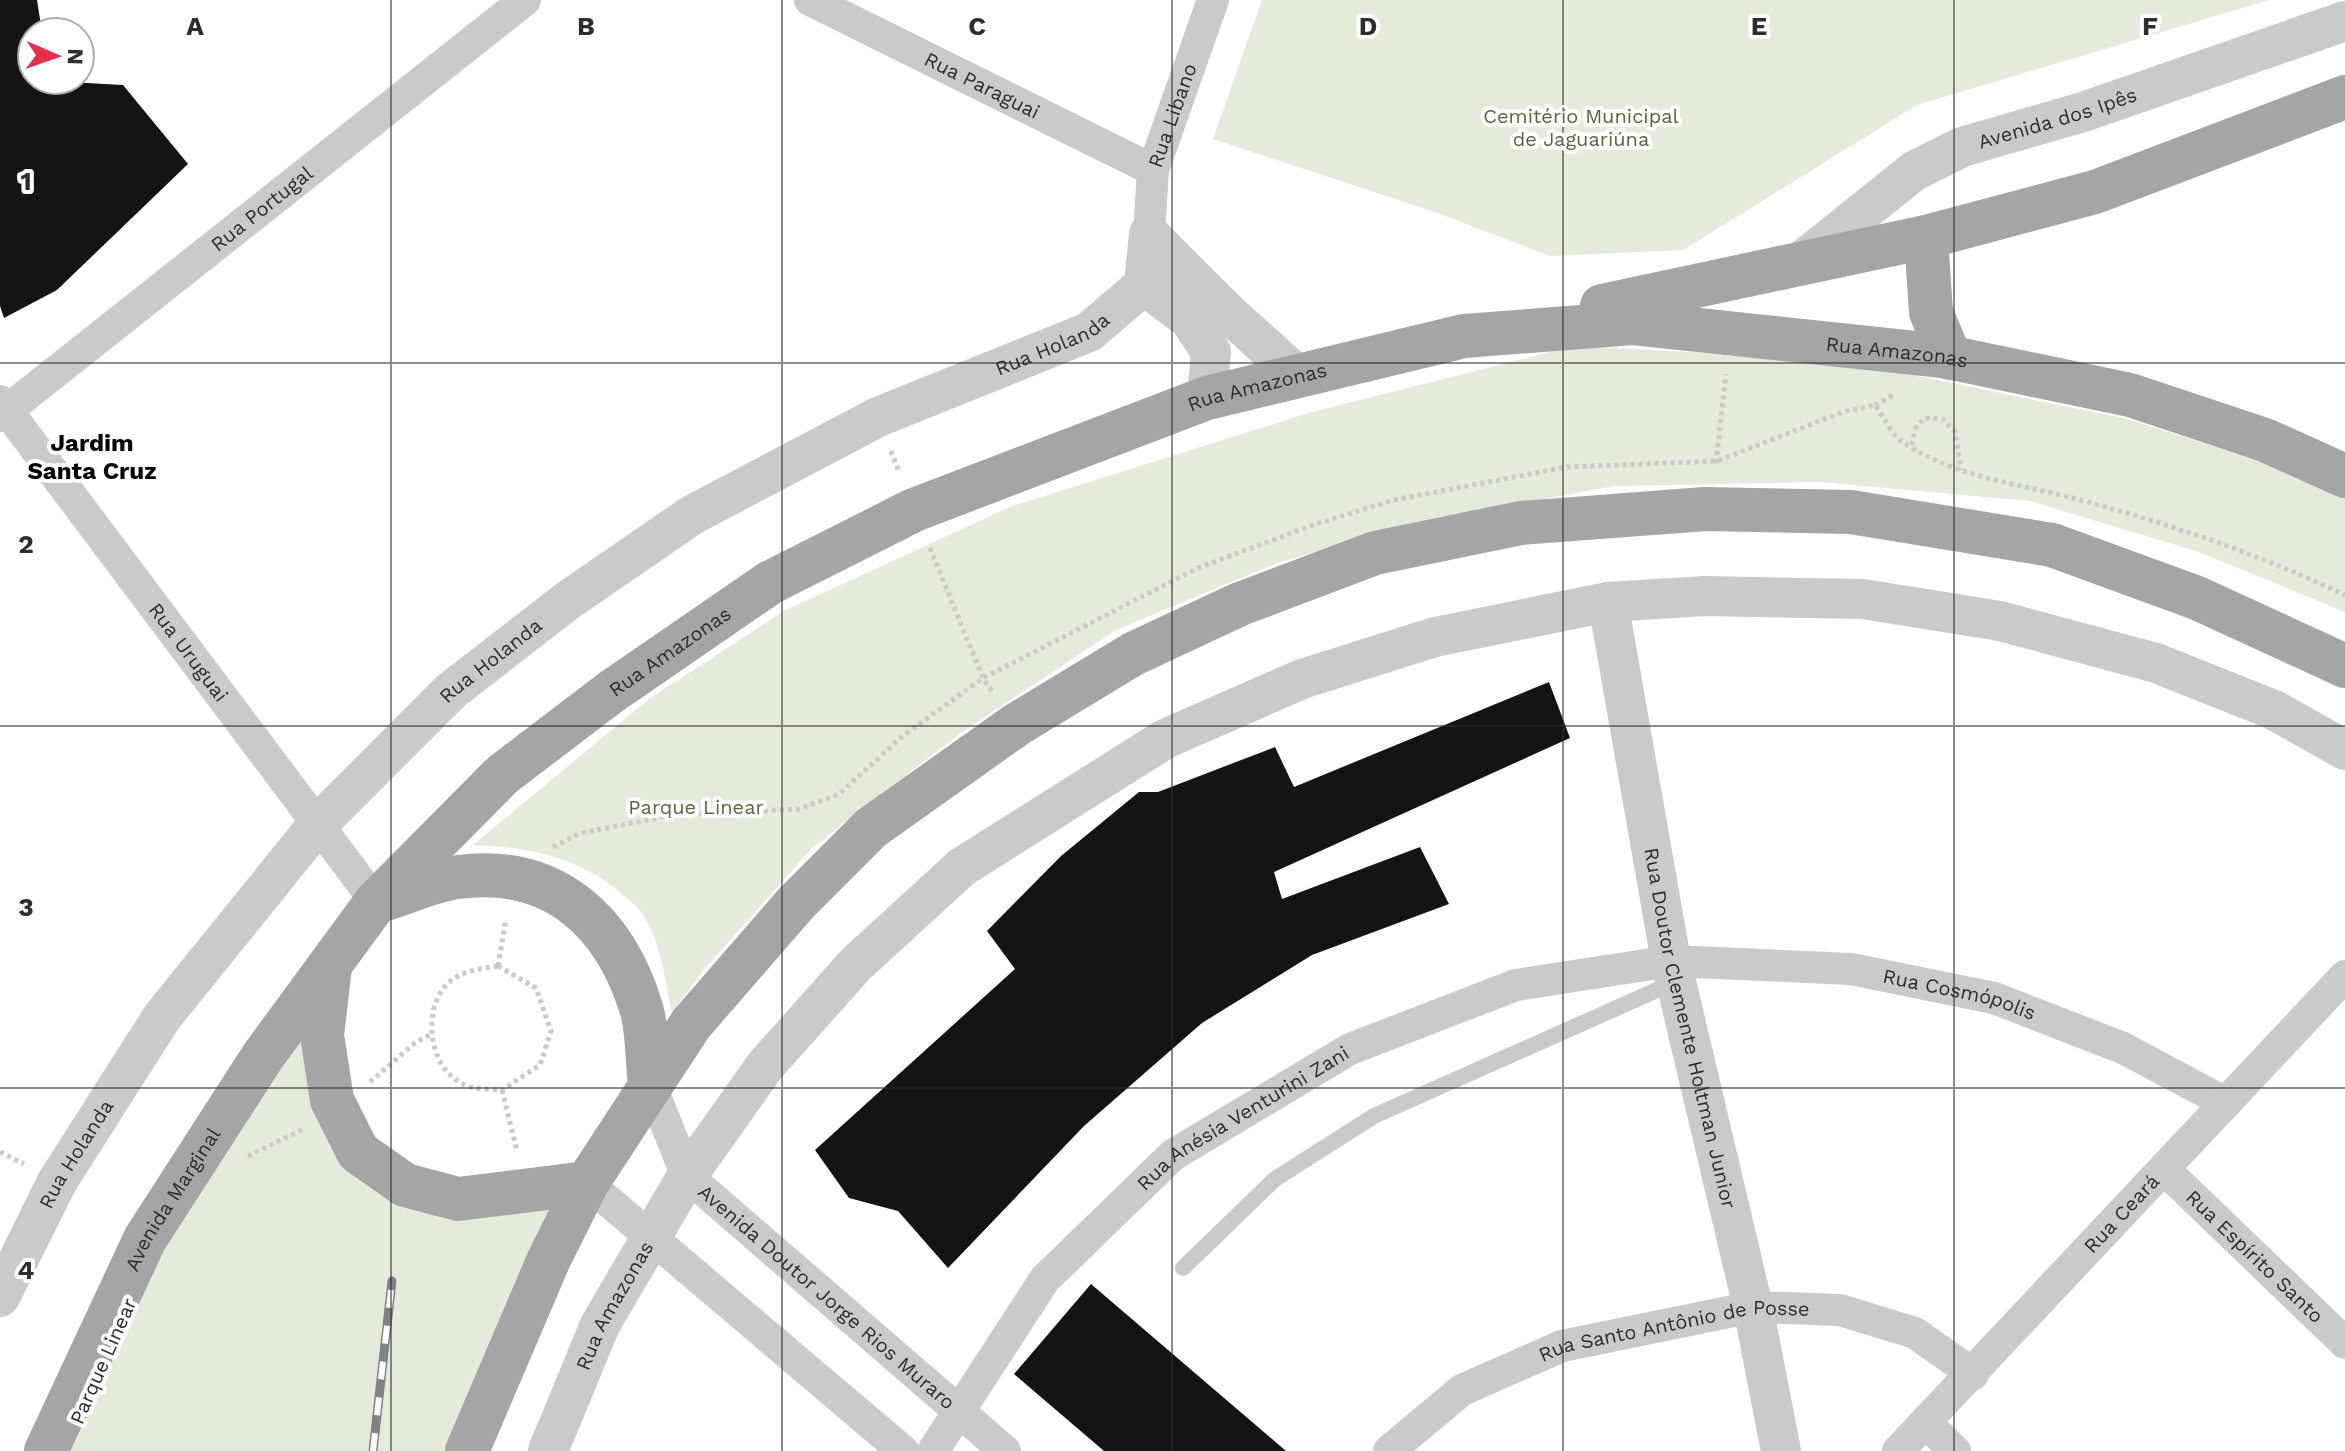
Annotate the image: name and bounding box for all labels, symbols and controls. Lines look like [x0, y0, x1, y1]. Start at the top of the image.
text: A [186, 11, 204, 41]
text: B [577, 11, 595, 41]
text: C [968, 11, 986, 41]
text: D [1359, 11, 1377, 41]
text: E [1751, 11, 1767, 41]
text: F [2142, 11, 2158, 41]
north arrow [16, 16, 96, 96]
street label: Rua Paraguai [920, 47, 1044, 124]
text: N [63, 48, 88, 65]
street label: Rua Libano [1143, 60, 1202, 171]
street label: Avenida dos Ipês [1975, 82, 2140, 154]
park label: Cemitério Municipal de Jaguariúna [1483, 104, 1679, 151]
street label: Rua Portugal [206, 161, 318, 256]
text: 1 [20, 166, 32, 196]
street label: Rua Holanda [992, 308, 1114, 381]
street label: Rua Amazonas [1825, 332, 1970, 373]
street label: Rua Amazonas [1184, 358, 1329, 416]
district label: Jardim Santa Cruz [27, 429, 157, 485]
text: 2 [18, 529, 34, 559]
street label: Rua Uruguai [144, 598, 233, 706]
street label: Rua Amazonas [604, 601, 735, 702]
street label: Rua Holanda [434, 613, 546, 708]
park label: Parque Linear [628, 795, 764, 819]
street label: Rua Doutor Clemente Holtman Junior [1639, 846, 1741, 1211]
text: 3 [18, 892, 34, 922]
street label: Rua Cosmópolis [1881, 964, 2039, 1025]
street label: Rua Anésia Venturini Zani [1132, 1040, 1353, 1195]
street label: Rua Holanda [34, 1095, 118, 1212]
street label: Avenida Marginal [120, 1123, 226, 1275]
street label: Rua Ceará [2079, 1169, 2164, 1258]
street label: Avenida Doutor Jorge Rios Muraro [693, 1179, 960, 1414]
street label: Rua Espírito Santo [2181, 1185, 2329, 1328]
street label: Rua Amazonas [571, 1237, 658, 1374]
text: 4 [18, 1255, 35, 1285]
street label: Parque Linear [65, 1294, 141, 1428]
street label: Rua Santo Antônio de Posse [1535, 1295, 1810, 1367]

